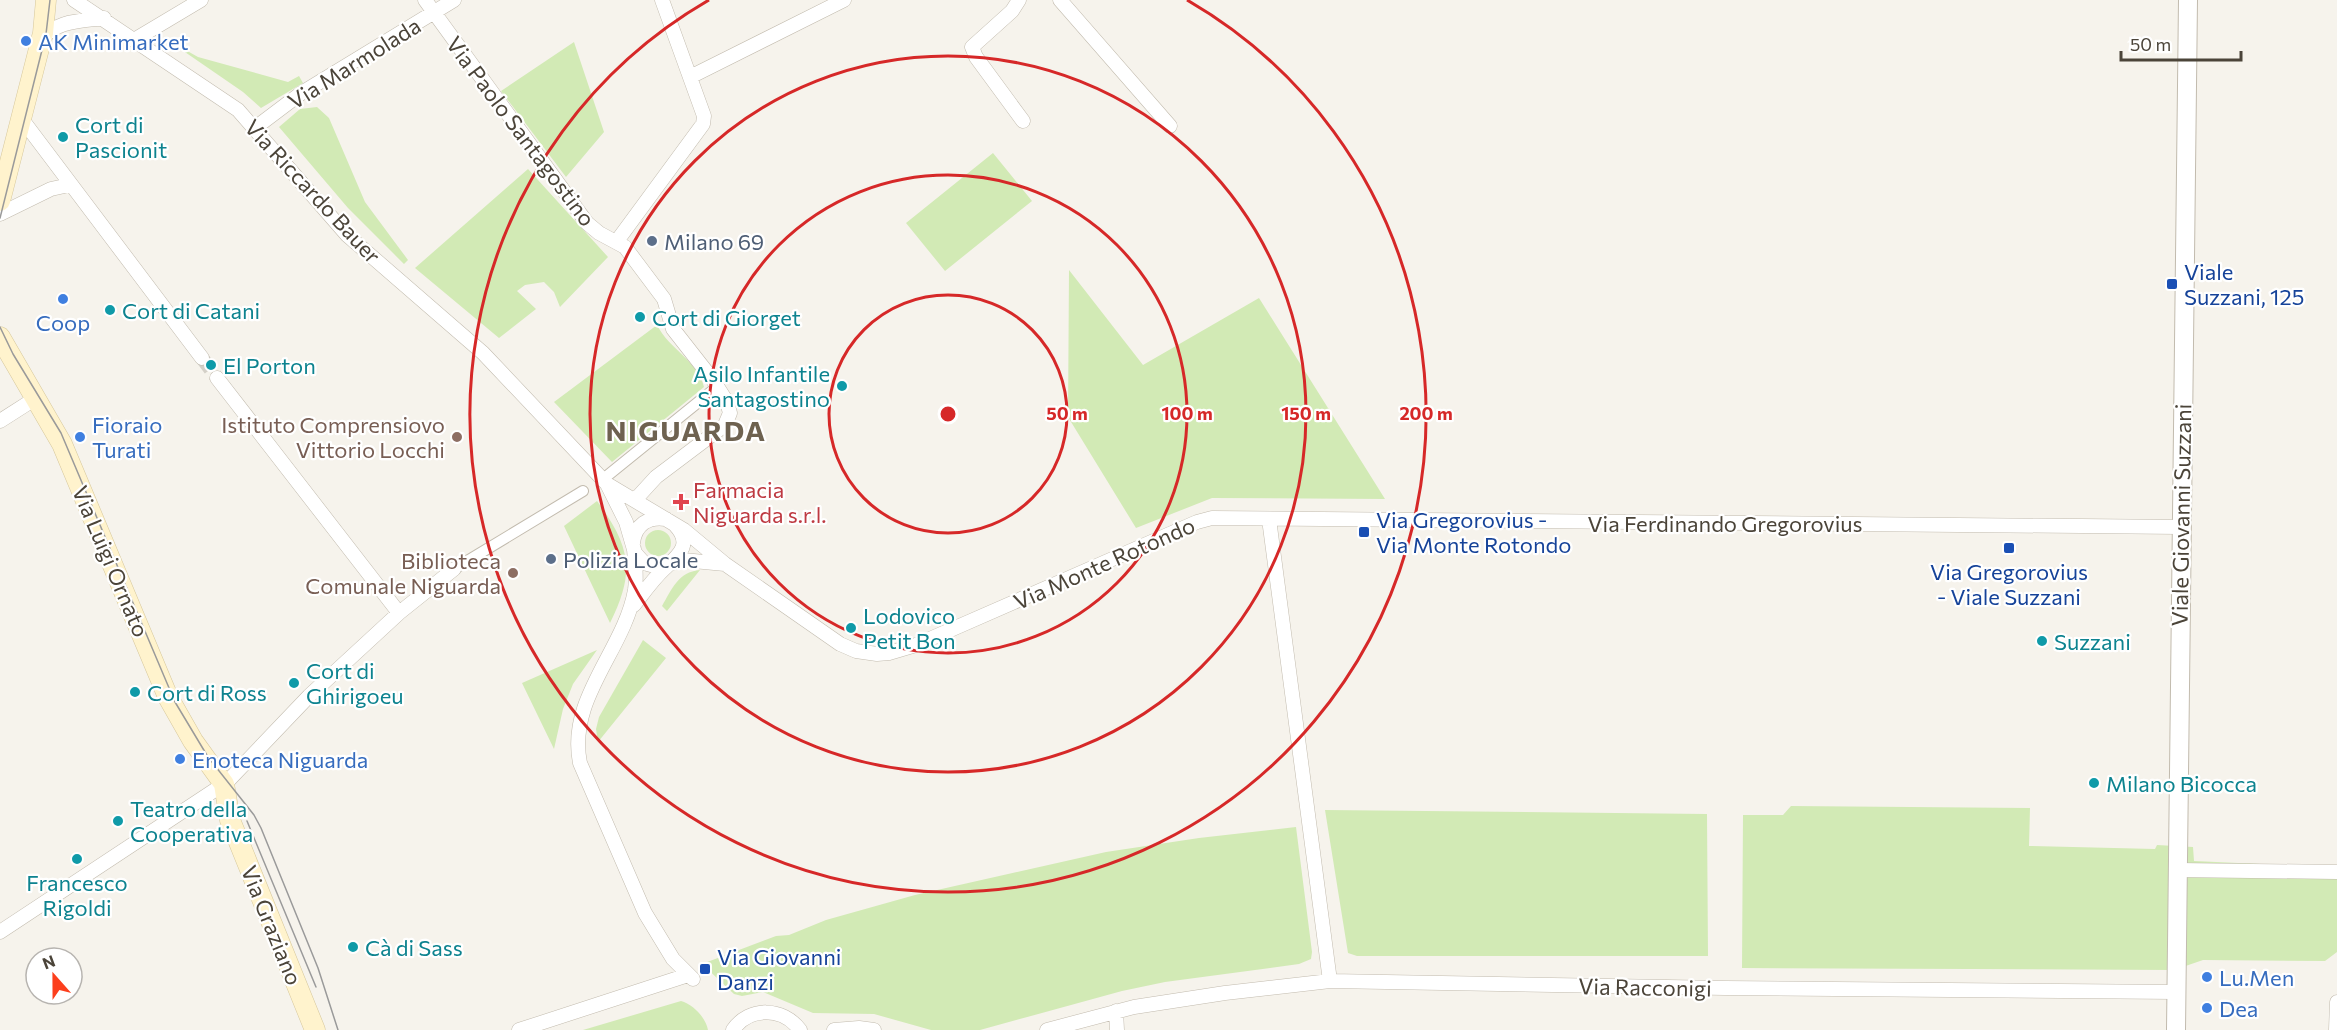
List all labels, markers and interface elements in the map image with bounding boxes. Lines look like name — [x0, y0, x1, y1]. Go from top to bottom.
street label: Via Marmolada — [283, 11, 425, 115]
scale bar — [2121, 24, 2241, 62]
place label: AK Minimarket — [38, 28, 189, 55]
street label: Via Paolo Santagostino — [441, 31, 601, 231]
text: 50 m — [2130, 33, 2171, 55]
marker: AK Minimarket — [19, 34, 33, 48]
place label: Cort di Pascionit — [75, 111, 167, 163]
street label: Via Riccardo Bauer — [239, 113, 387, 269]
marker: Cort di Pascionit — [56, 130, 70, 144]
place label: Milano 69 — [664, 228, 764, 255]
marker: Milano 69 — [645, 234, 659, 248]
place label: Viale Suzzani, 125 — [2184, 258, 2304, 310]
marker: Viale Suzzani, 125 — [2165, 277, 2179, 291]
marker: Coop — [56, 292, 70, 306]
place label: Cort di Catani — [122, 297, 260, 324]
marker: Cort di Catani — [103, 303, 117, 317]
place label: Cort di Giorget — [652, 304, 801, 331]
place label: Coop — [36, 309, 90, 336]
marker: Cort di Giorget — [633, 310, 647, 324]
place label: El Porton — [223, 352, 316, 379]
marker: El Porton — [204, 358, 218, 372]
place label: Asilo Infantile Santagostino — [693, 360, 830, 412]
marker: Asilo Infantile Santagostino — [835, 379, 849, 393]
text: 50 m — [1046, 402, 1088, 424]
text: 100 m — [1161, 402, 1213, 424]
text: 150 m — [1281, 402, 1331, 424]
text: 200 m — [1399, 402, 1453, 424]
street label: Viale Giovanni Suzzani — [2166, 403, 2196, 627]
centre of rings — [938, 404, 958, 424]
place label: Fioraio Turati — [92, 411, 162, 463]
place label: Istituto Comprensiovo Vittorio Locchi — [221, 411, 445, 463]
district label: NIGUARDA — [605, 413, 767, 447]
marker: Fioraio Turati — [73, 430, 87, 444]
marker: Istituto Comprensiovo Vittorio Locchi — [450, 430, 464, 444]
place label: Farmacia Niguarda s.r.l. — [693, 476, 827, 528]
street label: Via Luigi Ornato — [67, 481, 155, 641]
marker: Farmacia Niguarda s.r.l. — [674, 495, 688, 509]
place label: Via Gregorovius - Via Monte Rotondo — [1376, 506, 1571, 558]
street label: Via Ferdinando Gregorovius — [1587, 510, 1863, 537]
street label: Via Monte Rotondo — [1009, 511, 1199, 615]
marker: Via Gregorovius - Via Monte Rotondo — [1357, 525, 1371, 539]
marker: Via Gregorovius - Viale Suzzani — [2002, 541, 2016, 555]
place label: Polizia Locale — [563, 546, 698, 573]
place label: Biblioteca Comunale Niguarda — [305, 547, 501, 599]
marker: Polizia Locale — [544, 552, 558, 566]
place label: Via Gregorovius - Viale Suzzani — [1930, 558, 2088, 610]
marker: Biblioteca Comunale Niguarda — [506, 566, 520, 580]
place label: Lodovico Petit Bon — [863, 602, 956, 654]
marker: Lodovico Petit Bon — [844, 621, 858, 635]
place label: Suzzani — [2054, 628, 2131, 655]
marker: Suzzani — [2035, 634, 2049, 648]
place label: Cort di Ghirigoeu — [306, 657, 404, 709]
marker: Cort di Ghirigoeu — [287, 676, 301, 690]
place label: Cort di Ross — [147, 679, 267, 706]
marker: Cort di Ross — [128, 685, 142, 699]
place label: Enoteca Niguarda — [192, 746, 368, 773]
marker: Enoteca Niguarda — [173, 752, 187, 766]
place label: Milano Bicocca — [2106, 770, 2257, 797]
marker: Milano Bicocca — [2087, 776, 2101, 790]
place label: Teatro della Cooperativa — [130, 795, 253, 847]
marker: Teatro della Cooperativa — [111, 814, 125, 828]
marker: Francesco Rigoldi — [70, 852, 84, 866]
street label: Via Graziano — [236, 861, 308, 989]
place label: Francesco Rigoldi — [26, 869, 128, 921]
place label: Cà di Sass — [365, 934, 463, 961]
marker: Cà di Sass — [346, 940, 360, 954]
place label: Via Giovanni Danzi — [717, 943, 841, 995]
north arrow — [24, 946, 84, 1006]
text: N — [39, 951, 57, 973]
marker: Via Giovanni Danzi — [698, 962, 712, 976]
place label: Lu.Men — [2219, 964, 2294, 991]
marker: Lu.Men — [2200, 970, 2214, 984]
street label: Via Racconigi — [1578, 972, 1712, 1002]
place label: Dea — [2219, 995, 2258, 1022]
marker: Dea — [2200, 1001, 2214, 1015]

